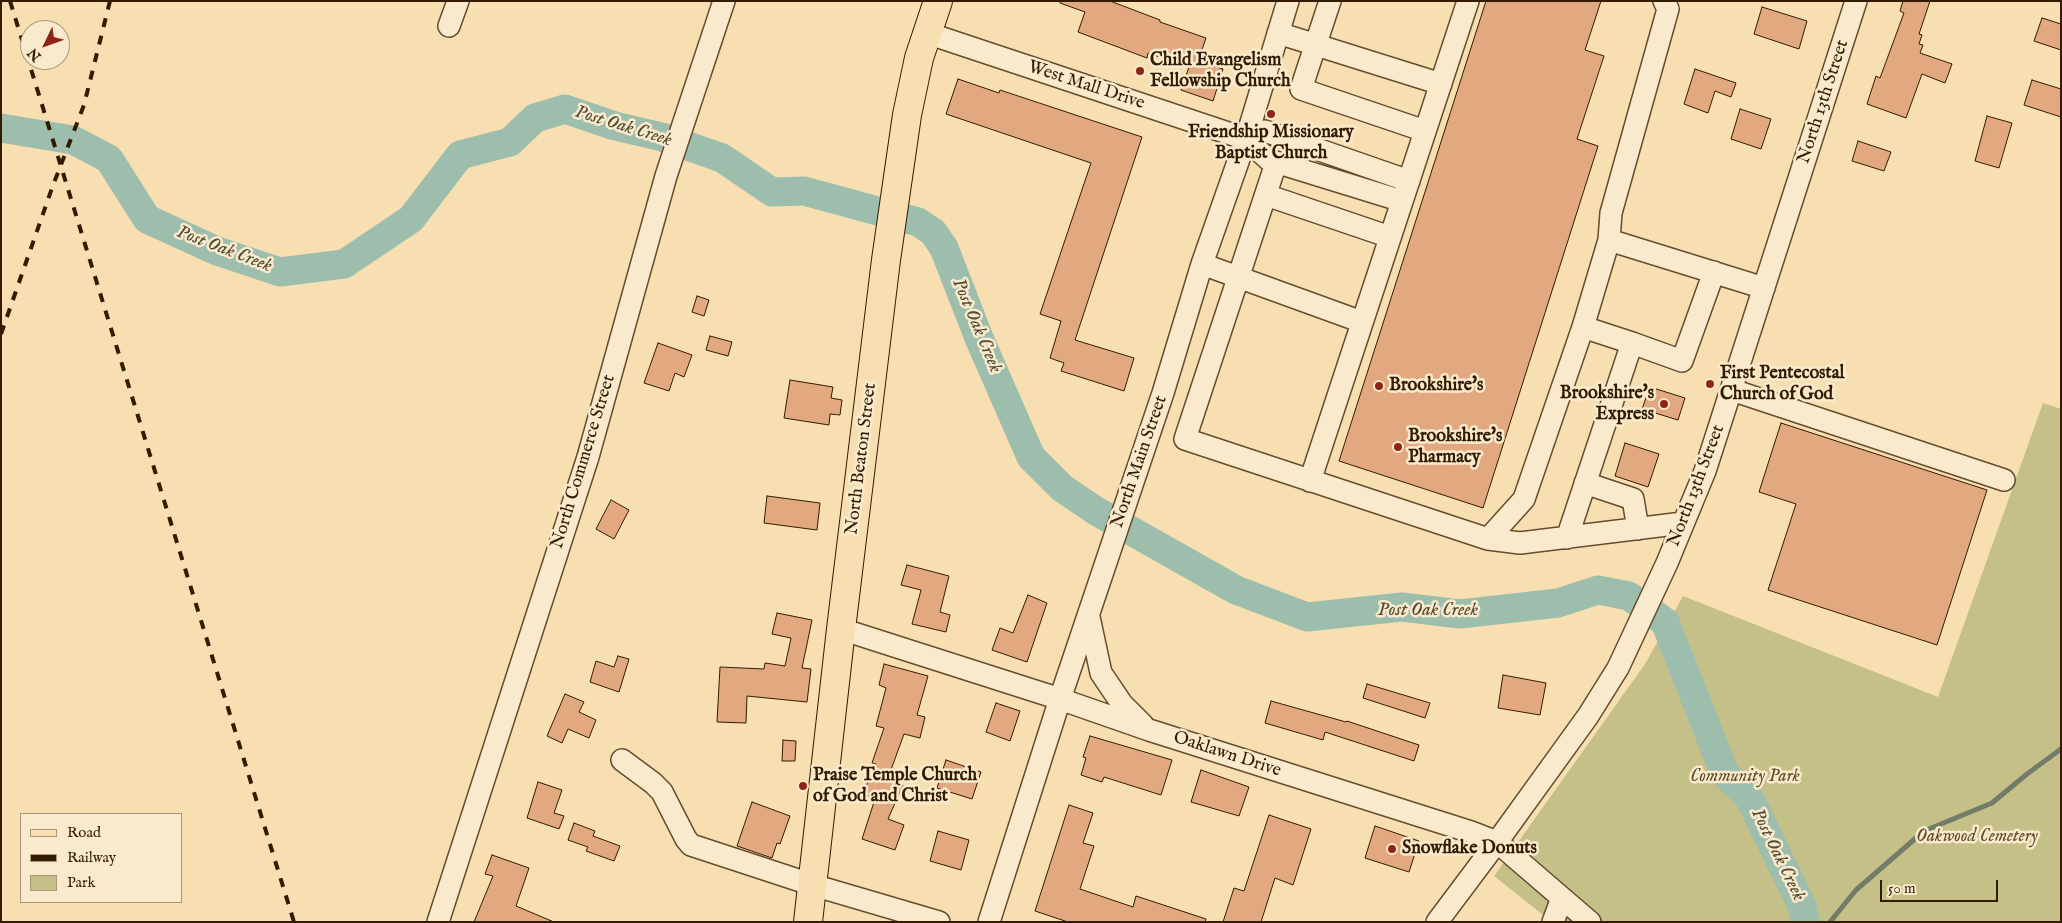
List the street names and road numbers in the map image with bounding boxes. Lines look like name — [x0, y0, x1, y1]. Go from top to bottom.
street label: North 13th Street — [1794, 37, 1854, 167]
street label: West Mall Drive — [1025, 57, 1147, 115]
street label: North Commerce Street — [547, 372, 621, 552]
street label: North Beaton Street — [842, 382, 882, 536]
street label: North Main Street — [1107, 393, 1173, 531]
street label: North 13th Street — [1664, 422, 1730, 550]
street label: Oaklawn Drive — [1170, 727, 1284, 783]

